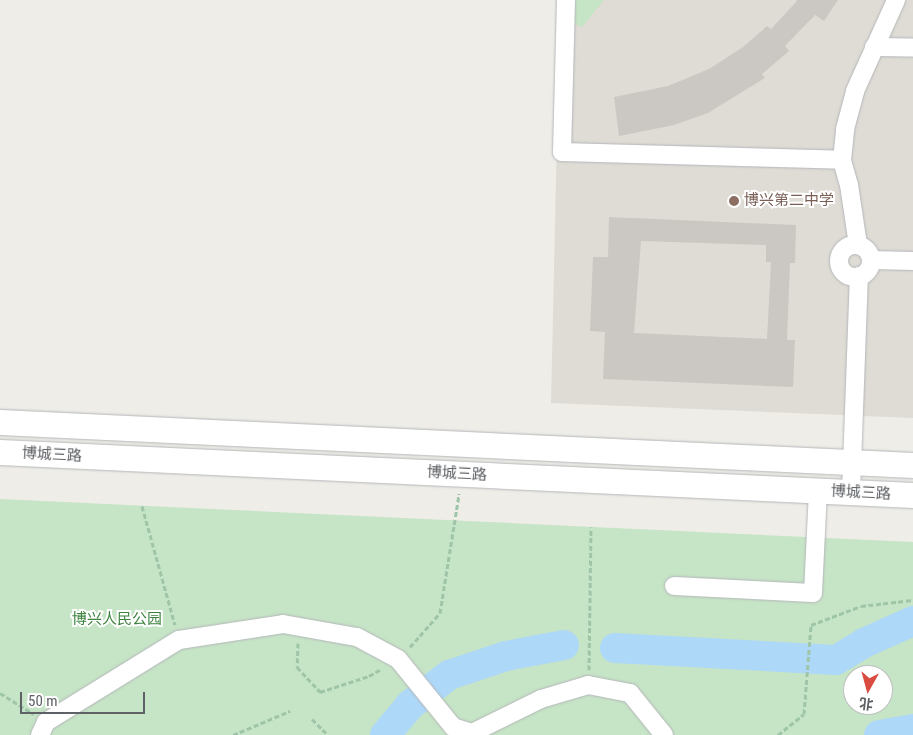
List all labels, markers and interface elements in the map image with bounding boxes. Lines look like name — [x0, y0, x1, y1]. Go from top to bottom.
place label: 博兴第二中学 — [744, 192, 834, 210]
marker: 博兴第二中学 — [728, 195, 740, 207]
street label: 博城三路 — [22, 444, 82, 466]
street label: 博城三路 — [427, 463, 487, 485]
street label: 博城三路 — [831, 482, 891, 504]
park label: 博兴人民公园 — [72, 611, 162, 629]
north arrow — [843, 665, 893, 715]
scale bar — [22, 682, 148, 714]
text: 50 m — [28, 692, 58, 710]
text: 北 — [858, 695, 874, 713]

